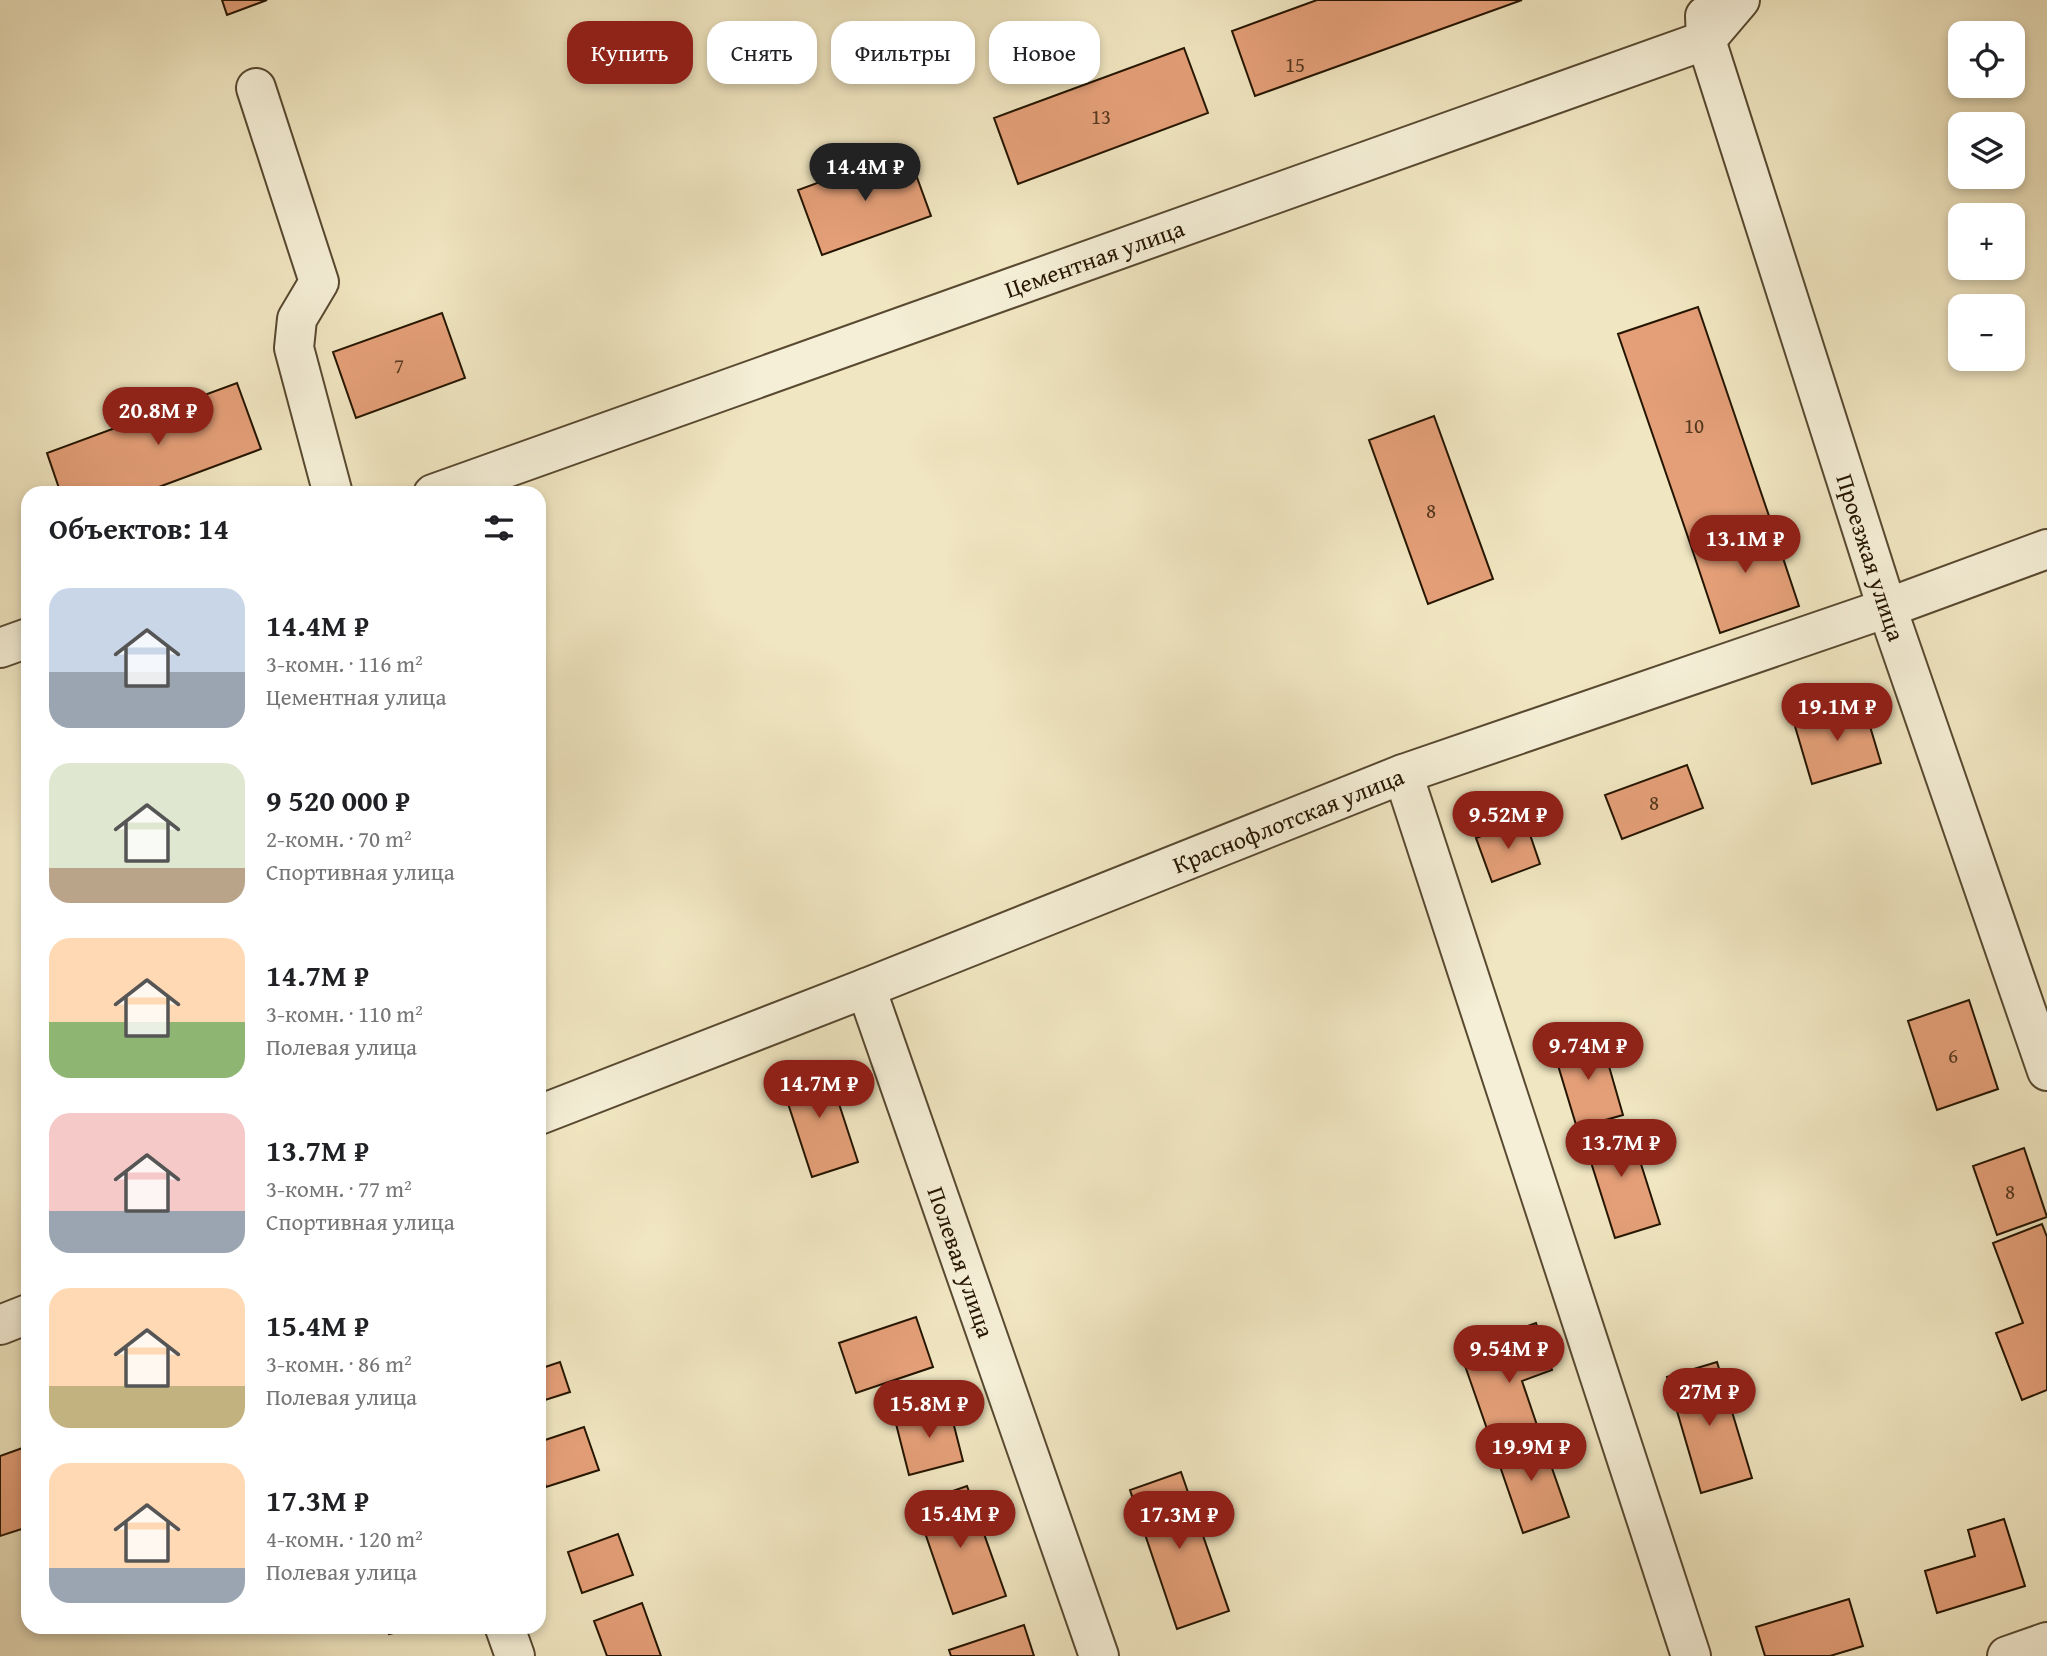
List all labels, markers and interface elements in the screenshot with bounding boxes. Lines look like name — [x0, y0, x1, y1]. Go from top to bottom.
chip: Купить — [567, 21, 693, 84]
chip: Снять — [707, 21, 817, 84]
chip: Фильтры — [831, 21, 975, 84]
chip: Новое — [989, 21, 1100, 84]
map controls — [1948, 21, 2025, 371]
button: locate — [1948, 21, 2025, 98]
house number: 15 — [1285, 49, 1305, 80]
house number: 13 — [1091, 101, 1111, 132]
button: layers — [1948, 112, 2025, 189]
pin: 14.4M ₽ — [800, 144, 930, 203]
text: 14.4M ₽ — [825, 149, 905, 182]
button: + — [1948, 203, 2025, 280]
street label: Цементная улица — [1000, 210, 1189, 306]
button: − — [1948, 294, 2025, 371]
house number: 7 — [394, 350, 404, 381]
pin: 20.8M ₽ — [93, 388, 223, 447]
text: 20.8M ₽ — [118, 393, 198, 426]
house number: 10 — [1684, 410, 1704, 441]
street label: Проезжая улица — [1828, 469, 1915, 646]
house number: 8 — [1426, 495, 1436, 526]
text: Объектов: 14 — [49, 506, 229, 550]
icon: filters — [480, 509, 518, 547]
pin: 13.1M ₽ — [1680, 516, 1810, 575]
text: 13.1M ₽ — [1705, 521, 1785, 554]
text: 14.4M ₽ — [266, 603, 369, 647]
icon: home — [105, 616, 189, 700]
text: 3-комн. · 116 m² — [266, 647, 423, 680]
text: Цементная улица — [266, 680, 446, 713]
pin: 19.1M ₽ — [1772, 684, 1902, 743]
text: 19.1M ₽ — [1797, 689, 1877, 722]
street label: Краснофлотская улица — [1167, 758, 1409, 882]
text: 9 520 000 ₽ — [266, 778, 410, 822]
house number: 8 — [1649, 787, 1659, 818]
icon: home — [105, 791, 189, 875]
pin: 9.52M ₽ — [1443, 792, 1573, 851]
text: 9.52M ₽ — [1468, 797, 1548, 830]
text: 2-комн. · 70 m² — [266, 822, 412, 855]
text: Спортивная улица — [266, 855, 455, 888]
text: 14.7M ₽ — [266, 953, 369, 997]
icon: home — [105, 966, 189, 1050]
text: 3-комн. · 110 m² — [266, 997, 423, 1030]
pin: 9.74M ₽ — [1523, 1023, 1653, 1082]
text: 9.74M ₽ — [1548, 1028, 1628, 1061]
text: Полевая улица — [266, 1030, 417, 1063]
house number: 6 — [1948, 1040, 1958, 1071]
pin: 14.7M ₽ — [754, 1060, 884, 1120]
text: 14.7M ₽ — [779, 1066, 859, 1099]
pin: 13.7M ₽ — [1556, 1120, 1686, 1179]
text: 13.7M ₽ — [1581, 1125, 1661, 1158]
text: 13.7M ₽ — [266, 1128, 369, 1172]
icon: home — [105, 1141, 189, 1225]
text: 3-комн. · 77 m² — [266, 1172, 412, 1205]
house number: 8 — [2005, 1176, 2015, 1207]
street label: Полевая улица — [919, 1182, 1004, 1343]
text: Спортивная улица — [266, 1205, 455, 1238]
text: 15.4M ₽ — [266, 1303, 369, 1347]
icon: home — [105, 1316, 189, 1400]
pin: 9.54M ₽ — [1444, 1326, 1574, 1385]
text: 9.54M ₽ — [1469, 1331, 1549, 1364]
text: 3-комн. · 86 m² — [266, 1347, 412, 1380]
pin: 27M ₽ — [1660, 1368, 1758, 1428]
text: 27M ₽ — [1679, 1374, 1739, 1407]
text: Полевая улица — [266, 1380, 417, 1413]
pin: 15.8M ₽ — [864, 1380, 994, 1440]
text: 15.8M ₽ — [889, 1386, 969, 1419]
pin: 19.9M ₽ — [1466, 1424, 1596, 1483]
text: 19.9M ₽ — [1491, 1429, 1571, 1462]
text: 17.3M ₽ — [266, 1478, 369, 1522]
pin: 15.4M ₽ — [895, 1490, 1025, 1550]
icon: home — [105, 1491, 189, 1575]
pin: 17.3M ₽ — [1114, 1492, 1244, 1551]
text: 15.4M ₽ — [920, 1496, 1000, 1529]
text: 17.3M ₽ — [1139, 1497, 1219, 1530]
text: 4-комн. · 120 m² — [266, 1522, 423, 1555]
text: Полевая улица — [266, 1555, 417, 1588]

